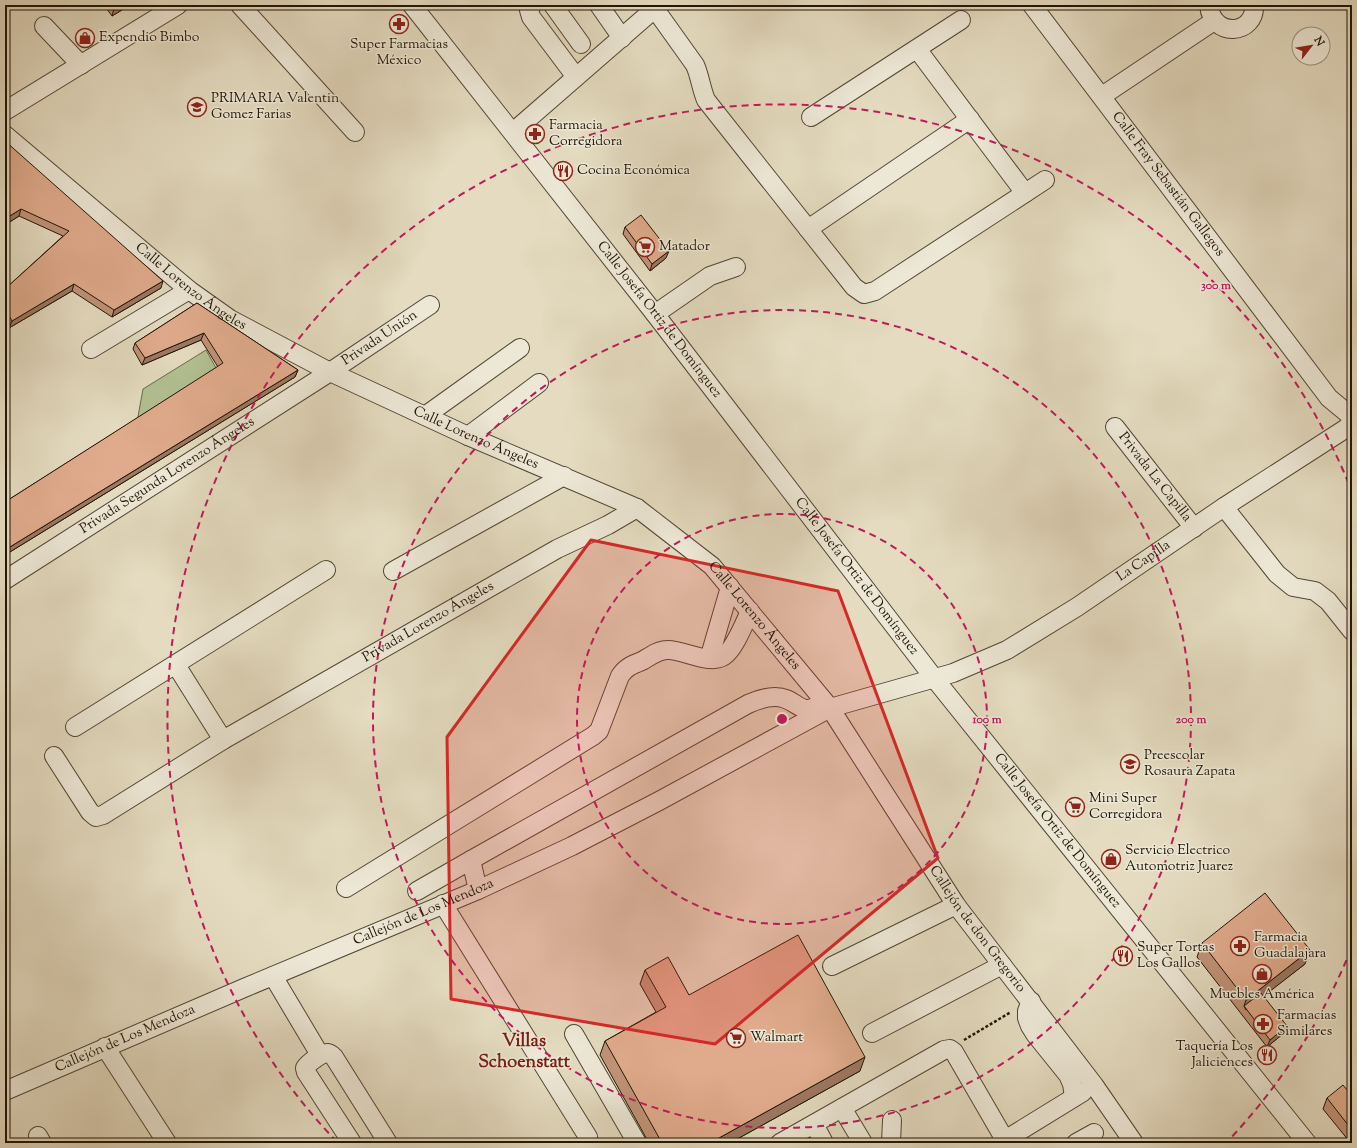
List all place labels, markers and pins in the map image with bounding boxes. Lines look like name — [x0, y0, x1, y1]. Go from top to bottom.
pharmacy icon: Super Farmacias México — [388, 13, 410, 35]
shop icon: Expendio Bimbo — [74, 27, 96, 49]
place label: Expendio Bimbo — [99, 28, 200, 48]
place label: Super Farmacias México — [350, 35, 448, 71]
place label: PRIMARIA Valentin Gomez Farias — [211, 89, 339, 125]
school or university icon: PRIMARIA Valentin Gomez Farias — [186, 96, 208, 118]
place label: Farmacia Corregidora — [549, 116, 623, 152]
pharmacy icon: Farmacia Corregidora — [524, 123, 546, 145]
restaurant icon: Cocina Económica — [552, 160, 574, 182]
place label: Cocina Económica — [577, 161, 691, 181]
supermarket icon: Matador — [634, 236, 656, 258]
place label: Matador — [659, 237, 711, 257]
centre of rings — [775, 712, 789, 726]
place label: Preescolar Rosaura Zapata — [1144, 746, 1236, 782]
school or university icon: Preescolar Rosaura Zapata — [1119, 753, 1141, 775]
place label: Mini Super Corregidora — [1089, 789, 1163, 825]
supermarket icon: Mini Super Corregidora — [1064, 796, 1086, 818]
place label: Servicio Electrico Automotriz Juarez — [1125, 841, 1233, 877]
shop icon: Servicio Electrico Automotriz Juarez — [1100, 848, 1122, 870]
place label: Farmacia Guadalajara — [1254, 928, 1327, 964]
pharmacy icon: Farmacia Guadalajara — [1229, 935, 1251, 957]
place label: Super Tortas Los Gallos — [1137, 938, 1214, 974]
restaurant icon: Super Tortas Los Gallos — [1112, 945, 1134, 967]
shop icon: Muebles América — [1251, 963, 1273, 985]
place label: Muebles América — [1210, 985, 1315, 1005]
place label: Farmacias Similares — [1277, 1006, 1336, 1042]
pharmacy icon: Farmacias Similares — [1252, 1013, 1274, 1035]
supermarket icon: Walmart — [725, 1027, 747, 1049]
place label: Walmart — [750, 1028, 803, 1048]
place label: Taquería Los Jaliciences — [1176, 1037, 1253, 1073]
restaurant icon: Taquería Los Jaliciences — [1256, 1044, 1278, 1066]

